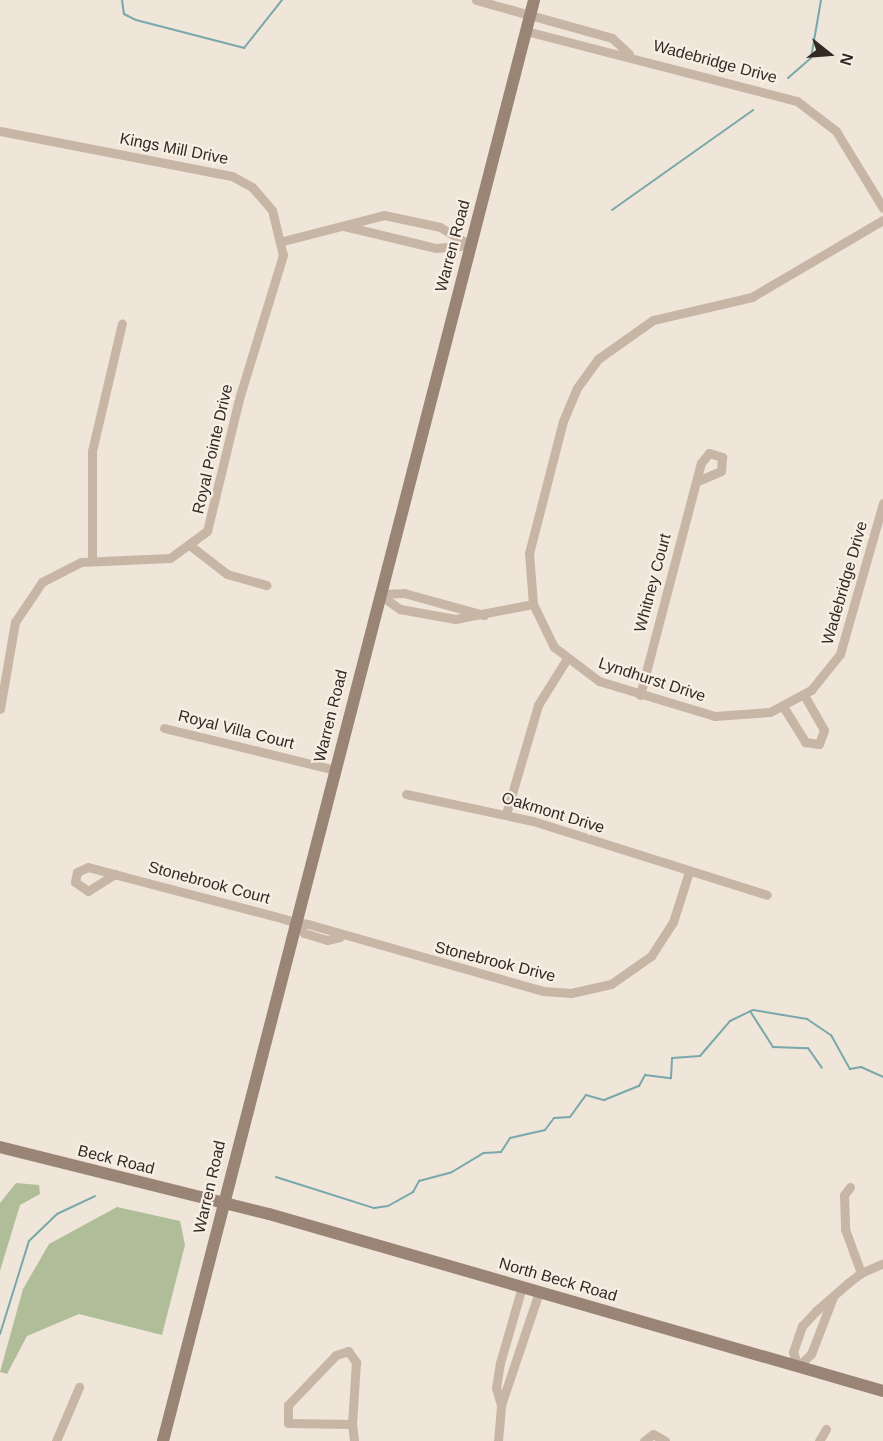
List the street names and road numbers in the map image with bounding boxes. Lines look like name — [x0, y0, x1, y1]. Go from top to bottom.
street label: Wadebridge Drive — [651, 36, 779, 88]
street label: Kings Mill Drive — [118, 129, 230, 169]
street label: Warren Road — [431, 198, 475, 294]
street label: Royal Pointe Drive — [189, 382, 237, 516]
street label: Wadebridge Drive — [818, 519, 872, 647]
street label: Whitney Court — [631, 532, 675, 634]
street label: Lyndhurst Drive — [596, 654, 708, 706]
street label: Warren Road — [310, 668, 352, 764]
street label: Royal Villa Court — [176, 706, 296, 754]
street label: Oakmont Drive — [499, 788, 607, 838]
street label: Stonebrook Court — [146, 857, 272, 909]
street label: Stonebrook Drive — [433, 938, 557, 986]
street label: Warren Road — [190, 1139, 230, 1235]
street label: Beck Road — [76, 1141, 156, 1179]
street label: North Beck Road — [497, 1254, 619, 1306]

